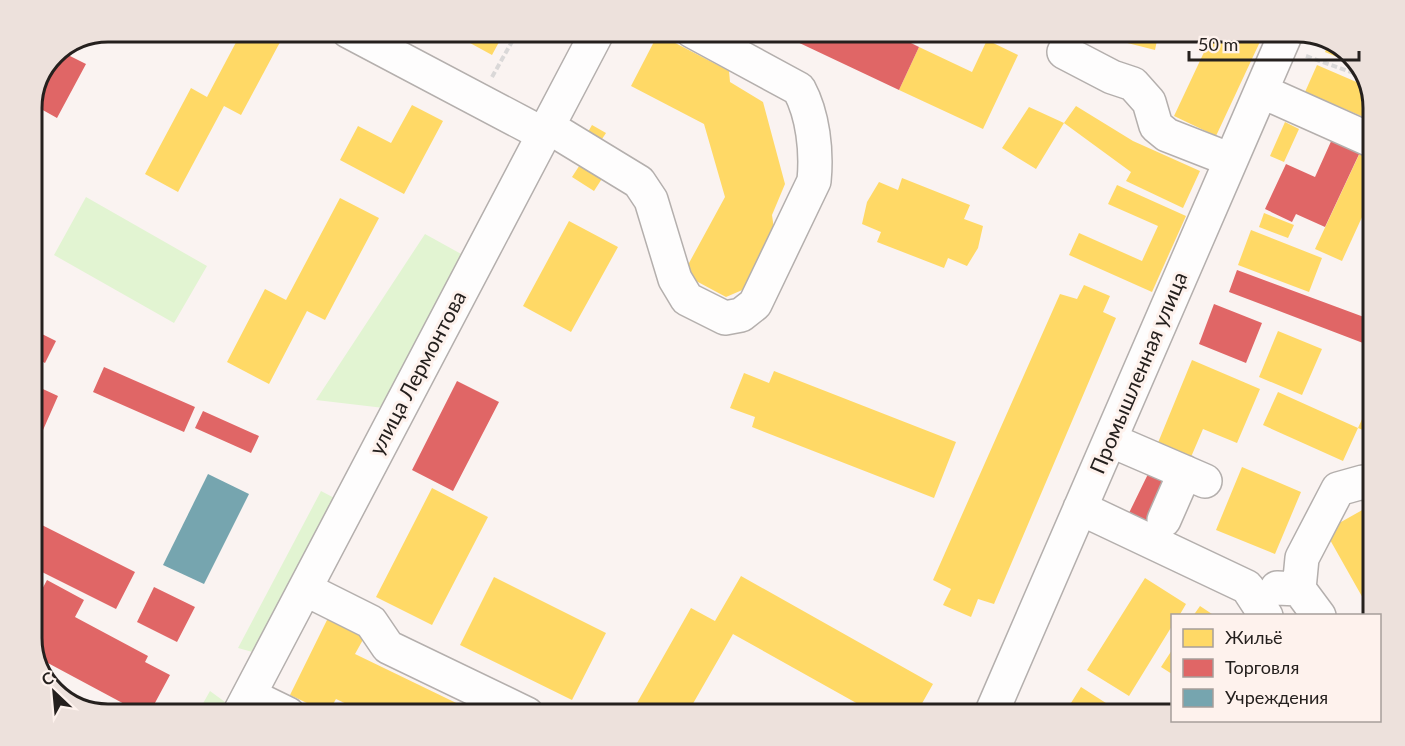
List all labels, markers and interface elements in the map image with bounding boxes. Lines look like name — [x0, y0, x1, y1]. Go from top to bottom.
scale bar — [1189, 24, 1358, 62]
text: 50 m — [1198, 33, 1238, 55]
street label: Промышленная улица — [1084, 268, 1191, 477]
street label: улица Лермонтова — [363, 286, 470, 459]
legend — [1171, 614, 1381, 722]
text: Жильё — [1225, 626, 1283, 648]
text: Торговля — [1225, 656, 1299, 678]
north arrow — [24, 662, 84, 722]
text: С — [38, 667, 56, 689]
text: Учреждения — [1225, 686, 1328, 708]

